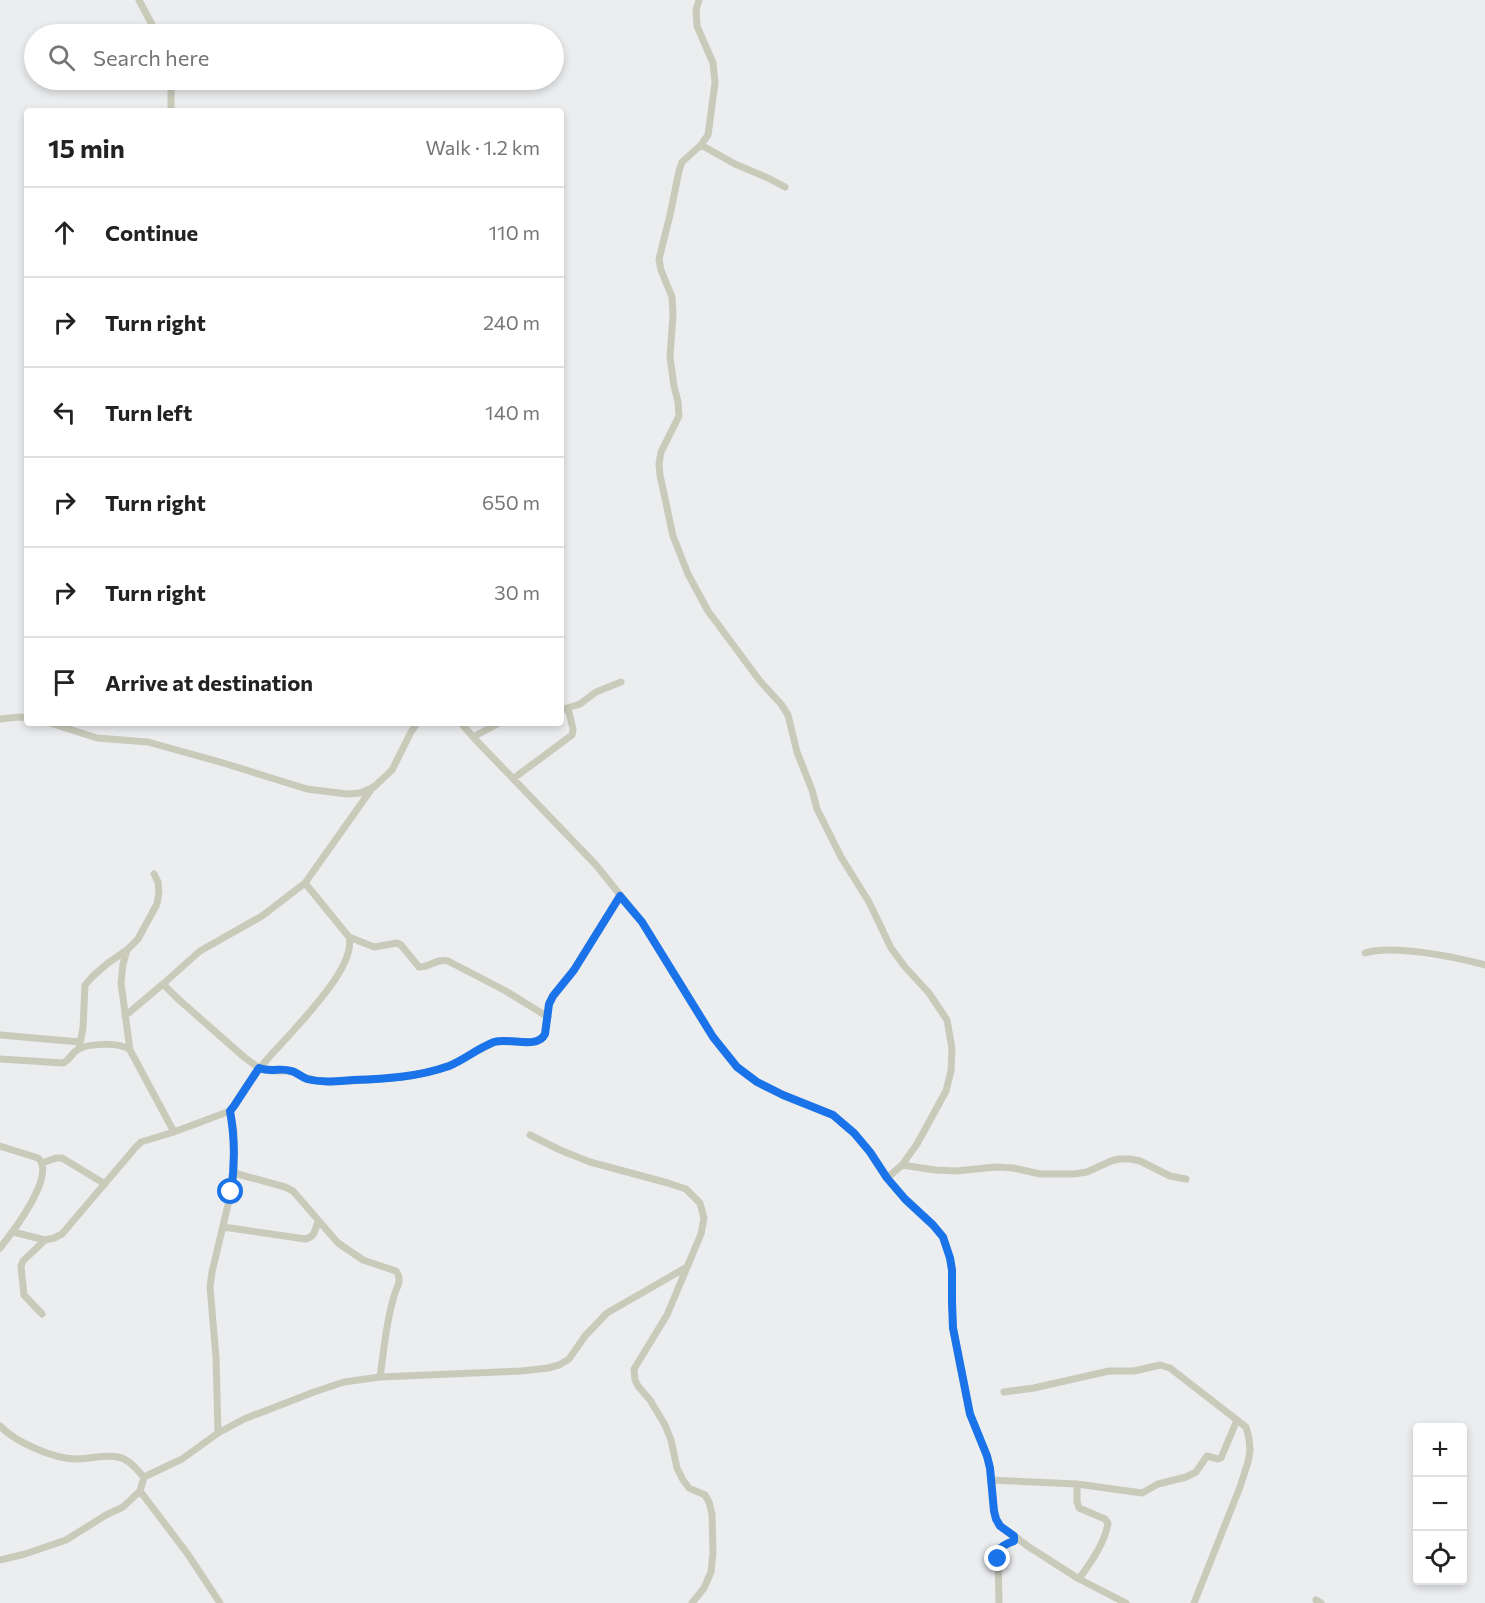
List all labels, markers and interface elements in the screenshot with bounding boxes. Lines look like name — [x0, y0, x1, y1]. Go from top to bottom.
search box — [24, 24, 564, 90]
icon: search — [45, 41, 78, 74]
text: Search here — [93, 44, 209, 71]
text: 15 min — [48, 132, 125, 163]
text: Walk · 1.2 km — [425, 135, 540, 159]
icon: ahead — [48, 216, 81, 249]
text: Continue — [105, 219, 198, 246]
text: 110 m — [489, 220, 540, 244]
icon: right — [48, 306, 81, 339]
text: Turn right — [105, 309, 206, 336]
text: 240 m — [483, 310, 540, 334]
icon: left — [48, 396, 81, 429]
text: Turn left — [105, 399, 192, 426]
text: 140 m — [485, 400, 540, 424]
icon: right — [48, 486, 81, 519]
text: Turn right — [105, 489, 206, 516]
text: 650 m — [482, 490, 540, 514]
icon: right — [48, 576, 81, 609]
text: Turn right — [105, 579, 206, 606]
text: 30 m — [494, 580, 540, 604]
icon: arrive — [48, 666, 81, 699]
text: Arrive at destination — [105, 669, 313, 696]
route start — [217, 1178, 243, 1204]
map controls — [1413, 1423, 1467, 1585]
button: + — [1413, 1423, 1467, 1477]
button: − — [1413, 1477, 1467, 1531]
button: locate — [1413, 1531, 1467, 1585]
route end — [984, 1545, 1010, 1571]

